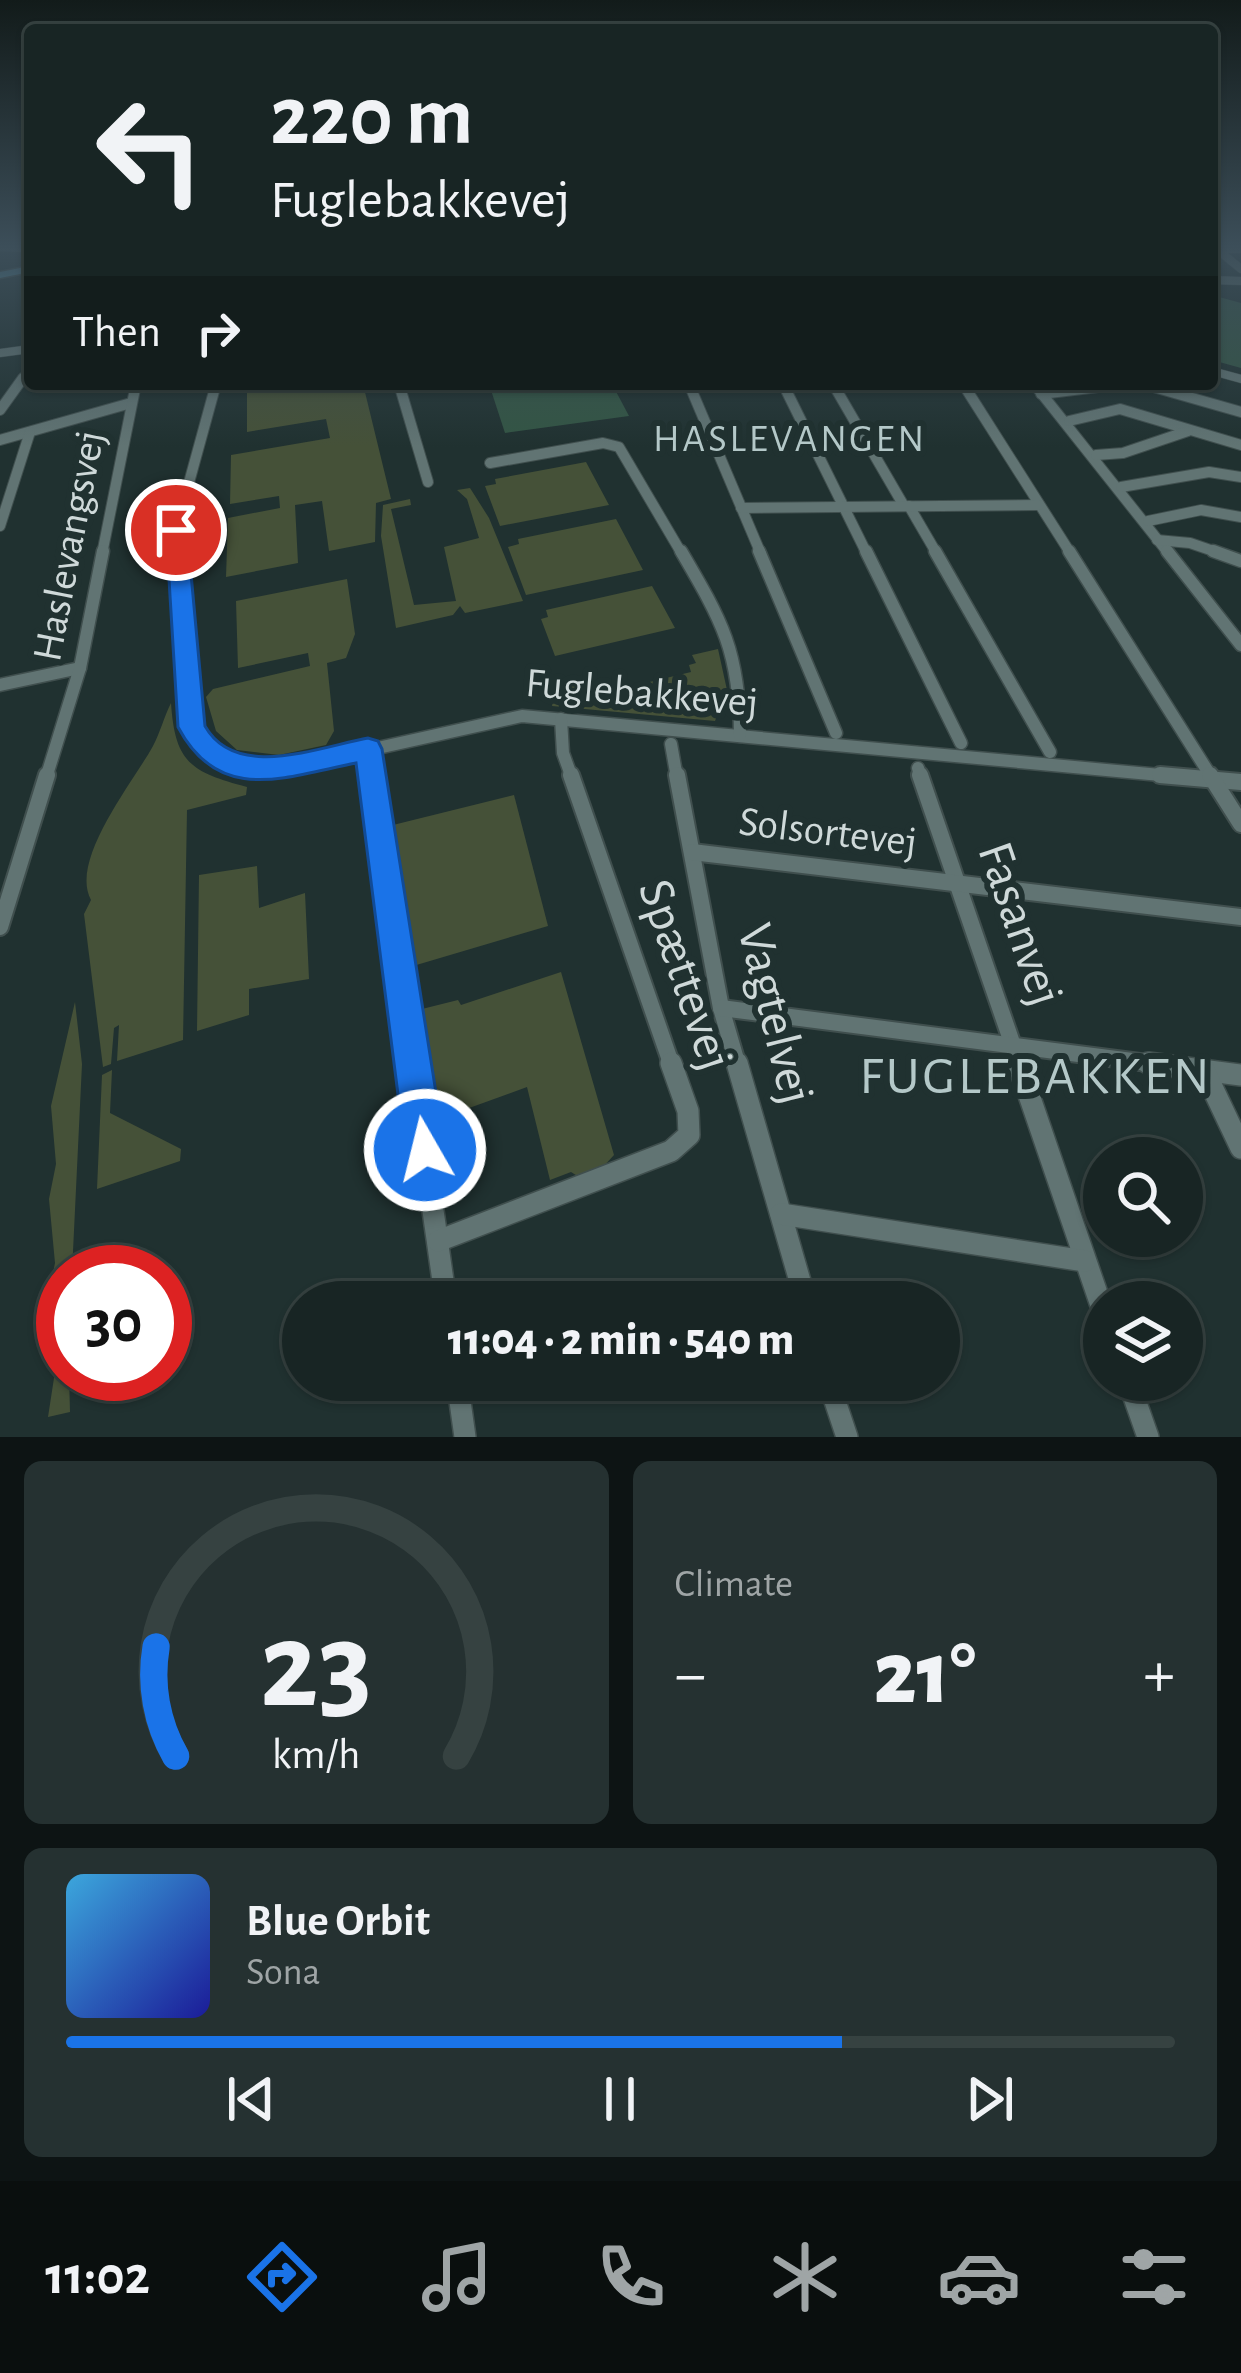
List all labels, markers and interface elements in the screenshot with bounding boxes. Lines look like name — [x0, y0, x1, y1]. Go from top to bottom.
icon: left — [72, 72, 228, 228]
text: 220 m — [270, 76, 473, 160]
text: Fuglebakkevej — [270, 174, 570, 228]
icon: right — [185, 300, 251, 366]
text: Then — [72, 310, 161, 355]
district label: HASLEVANGEN — [653, 420, 927, 459]
street label: Haslevangsvej — [26, 427, 112, 665]
pin — [125, 479, 227, 581]
icon: arrive — [143, 497, 209, 563]
street label: Fuglebakkevej — [524, 662, 760, 724]
street label: Solsortevej — [737, 800, 919, 864]
street label: Fasanvej — [968, 836, 1072, 1012]
street label: Spættevej — [629, 873, 741, 1077]
street label: Vagtelvej — [728, 919, 822, 1109]
district label: FUGLEBAKKEN — [859, 1050, 1213, 1104]
position arrow — [362, 1087, 488, 1213]
map controls — [1083, 1137, 1203, 1401]
button: search — [1083, 1137, 1203, 1257]
speed limit sign: 30 — [36, 1245, 192, 1401]
button: layers — [1083, 1281, 1203, 1401]
text: 11:04 · 2 min · 540 m — [448, 1318, 794, 1363]
text: Climate — [675, 1565, 793, 1604]
text: 23 — [260, 1605, 373, 1730]
text: 21° — [873, 1630, 976, 1720]
text: − — [675, 1642, 706, 1708]
text: + — [1143, 1642, 1175, 1708]
text: km/h — [272, 1733, 360, 1776]
text: Blue Orbit — [246, 1899, 430, 1944]
text: Sona — [246, 1953, 321, 1992]
icon: previous — [218, 2066, 284, 2132]
icon: pause — [587, 2066, 653, 2132]
icon: next — [957, 2066, 1023, 2132]
icon: directions — [240, 2235, 324, 2319]
icon: music — [415, 2235, 499, 2319]
icon: phone — [589, 2235, 673, 2319]
icon: climate — [763, 2235, 847, 2319]
icon: car — [937, 2235, 1021, 2319]
icon: filters — [1112, 2235, 1196, 2319]
text: 11:02 — [45, 2250, 150, 2304]

